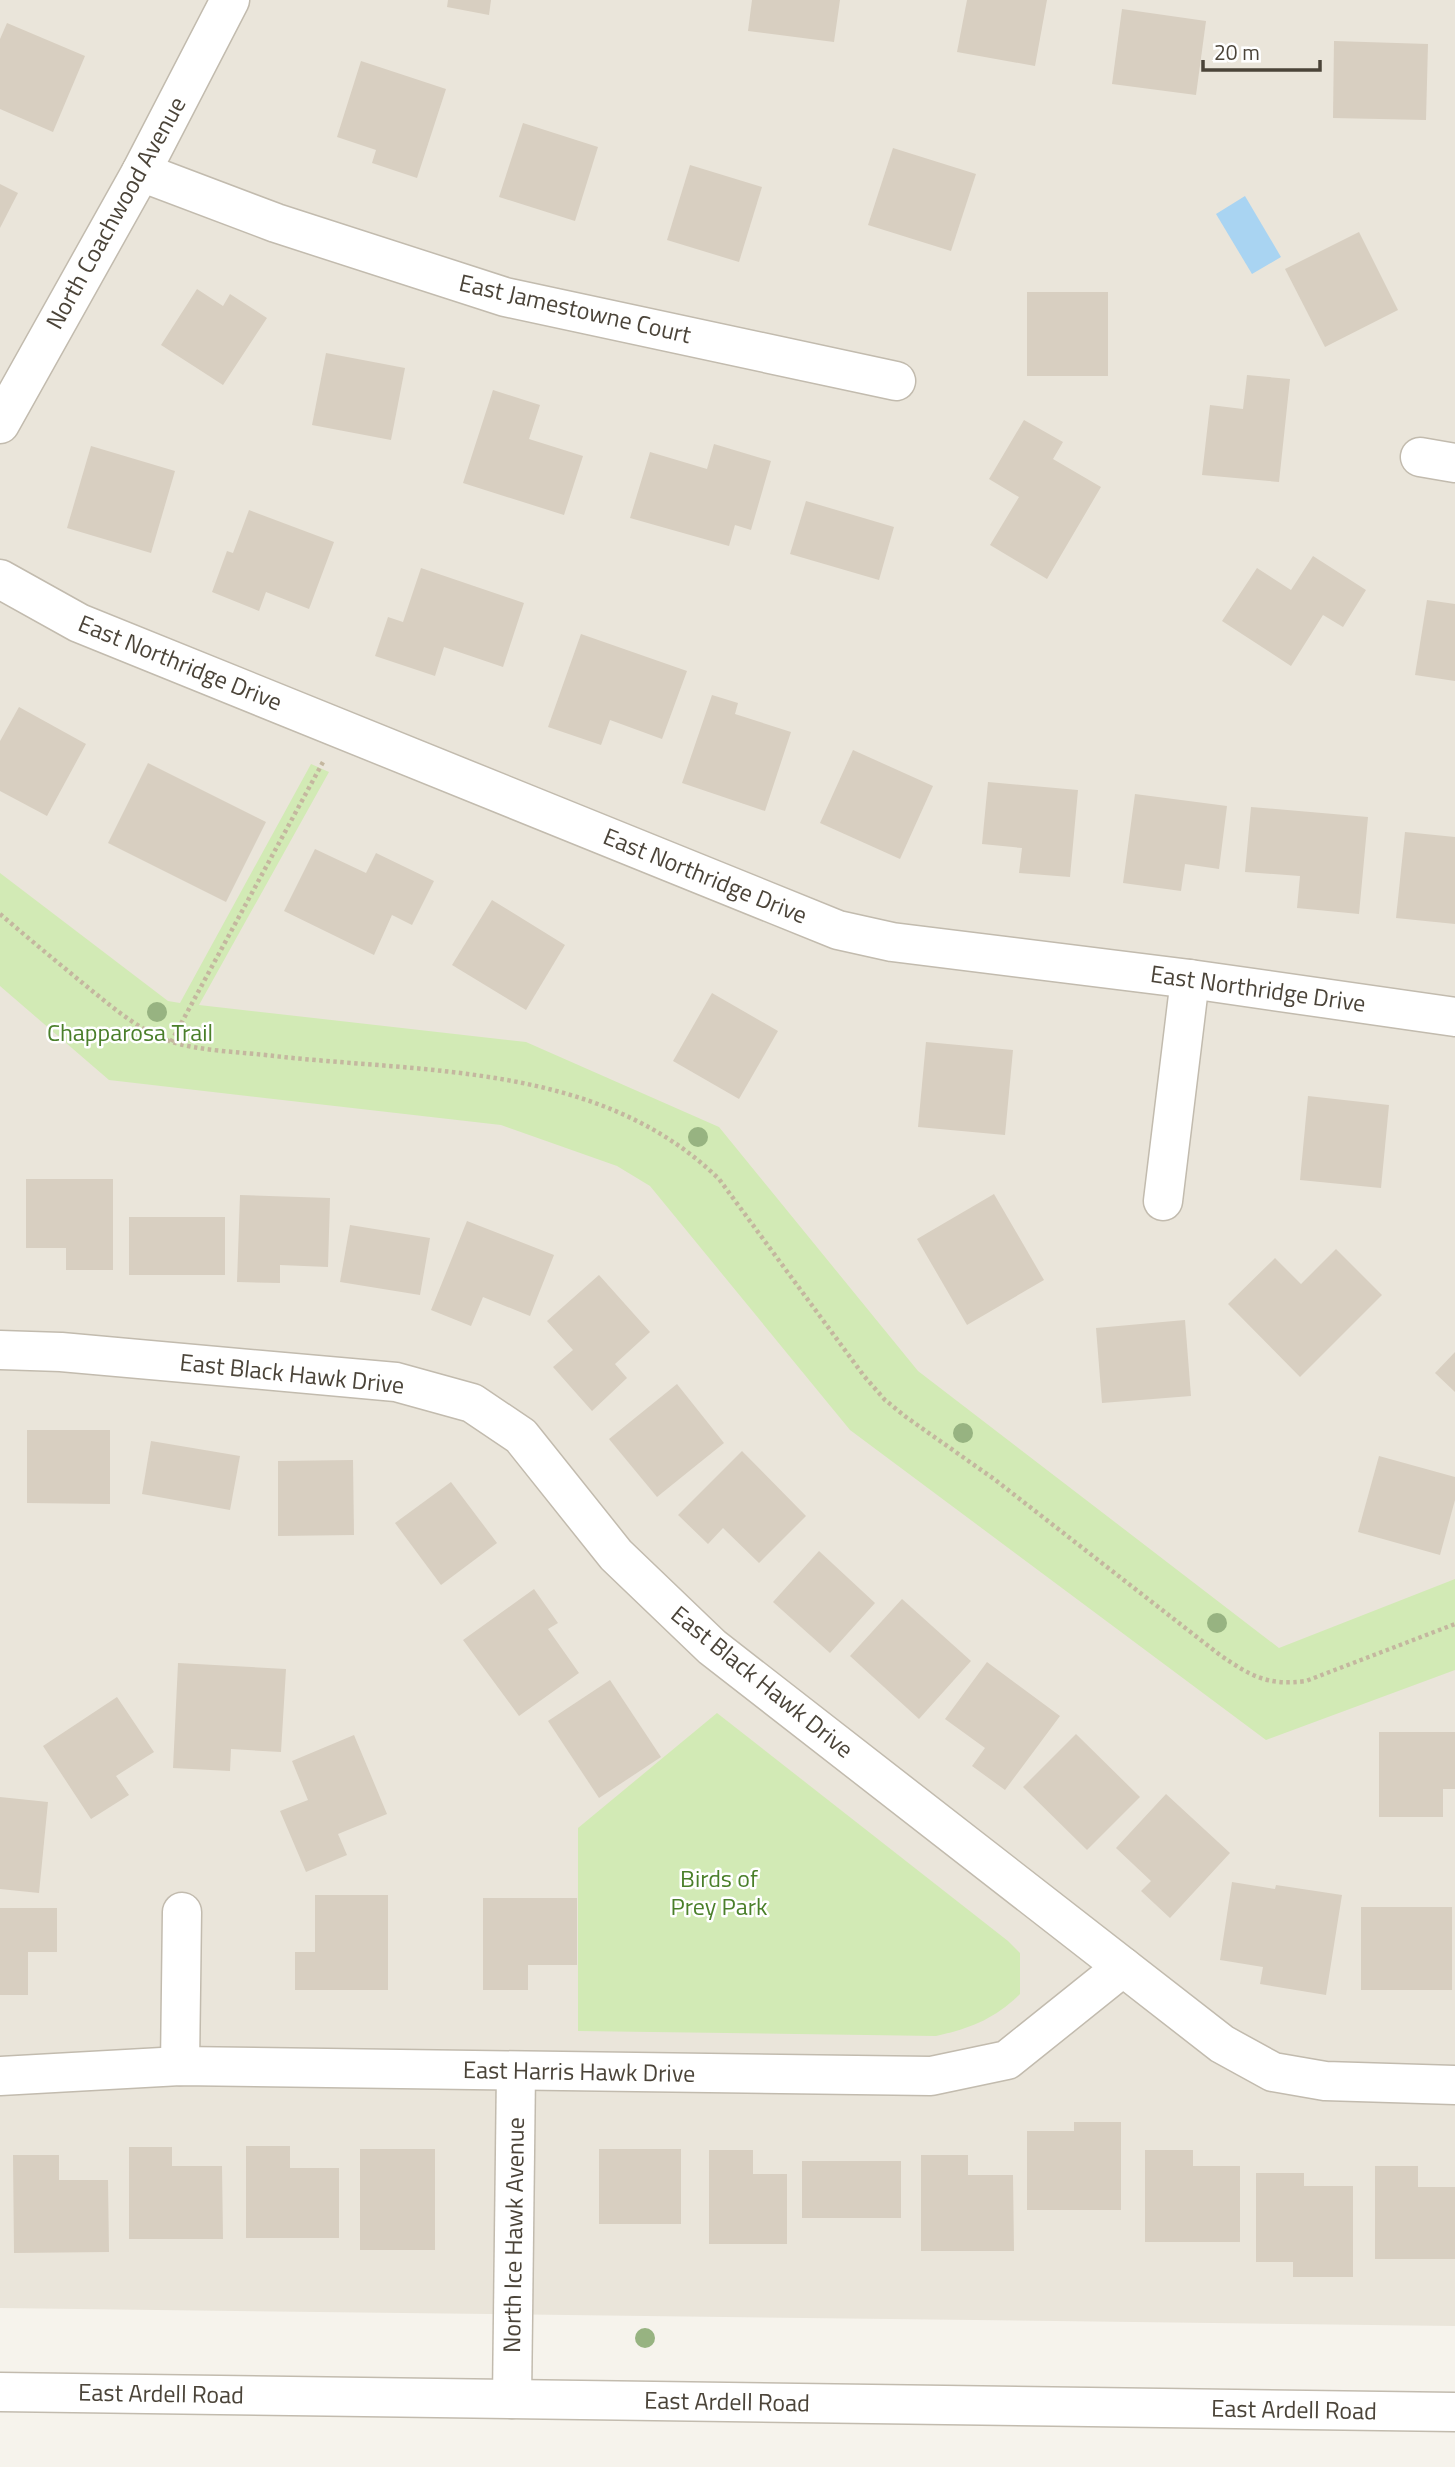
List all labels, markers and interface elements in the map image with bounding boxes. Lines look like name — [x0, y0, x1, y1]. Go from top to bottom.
scale bar — [1203, 28, 1320, 72]
text: 20 m — [1214, 36, 1260, 68]
street label: North Coachwood Avenue — [36, 90, 194, 335]
street label: East Jamestowne Court — [456, 264, 695, 352]
street label: East Northridge Drive — [73, 605, 288, 719]
street label: East Northridge Drive — [598, 818, 813, 932]
street label: East Northridge Drive — [1148, 955, 1368, 1021]
park label: Chapparosa Trail — [47, 1014, 213, 1050]
street label: East Black Hawk Drive — [178, 1343, 406, 1403]
street label: East Black Hawk Drive — [664, 1596, 862, 1766]
park label: Birds of Prey Park — [670, 1860, 768, 1924]
street label: East Harris Hawk Drive — [462, 2051, 696, 2091]
street label: North Ice Hawk Avenue — [493, 2117, 533, 2353]
street label: East Ardell Road — [78, 2374, 244, 2412]
street label: East Ardell Road — [644, 2382, 810, 2420]
street label: East Ardell Road — [1211, 2390, 1377, 2428]

